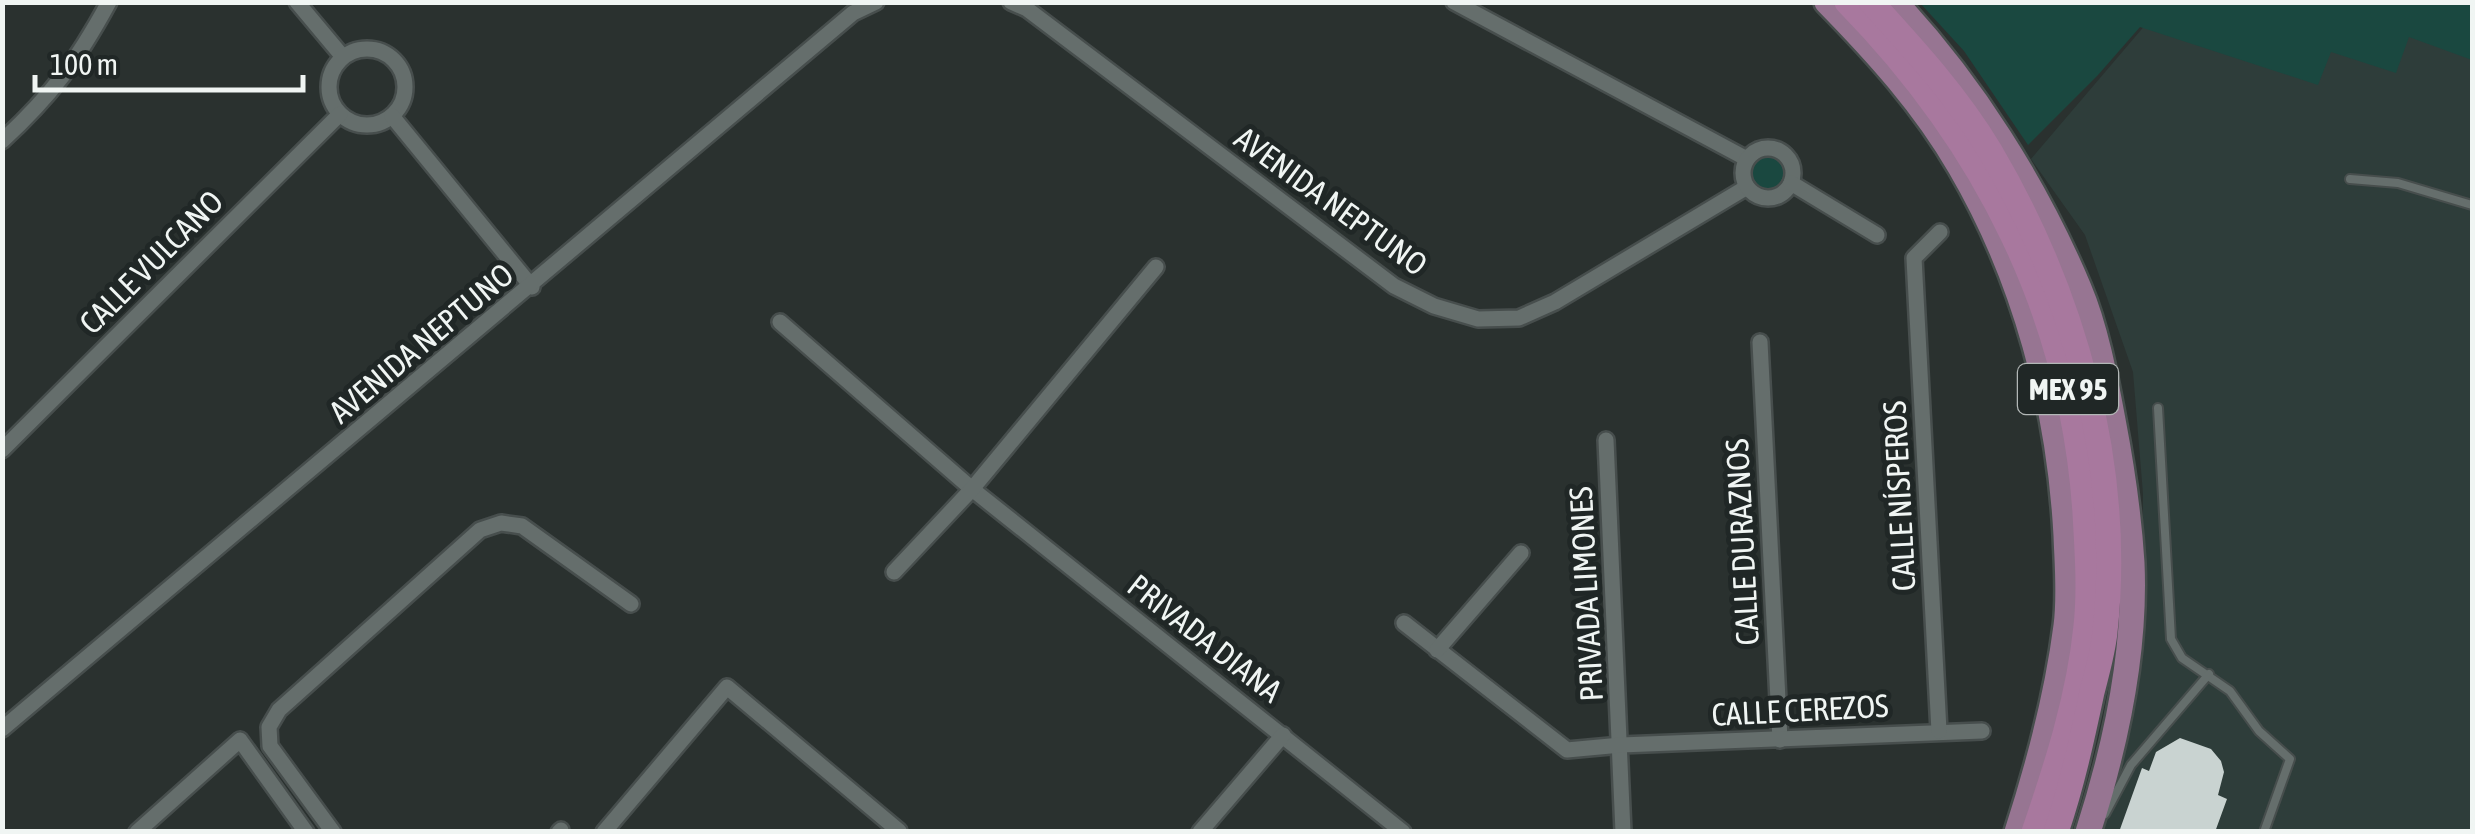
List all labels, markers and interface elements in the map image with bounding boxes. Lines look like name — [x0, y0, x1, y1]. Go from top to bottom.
scale bar — [35, 30, 302, 92]
text: 100 m — [50, 47, 118, 81]
street label: AVENIDA NEPTUNO — [1228, 119, 1434, 283]
street label: CALLE VULCANO — [72, 183, 230, 341]
street label: AVENIDA NEPTUNO — [322, 256, 520, 430]
road number: MEX 95 — [2018, 364, 2118, 414]
street label: CALLE NÍSPEROS — [1876, 400, 1922, 592]
street label: CALLE DURAZNOS — [1718, 438, 1766, 646]
street label: PRIVADA LIMONES — [1562, 486, 1610, 702]
street label: PRIVADA DIANA — [1121, 567, 1289, 710]
street label: CALLE CEREZOS — [1711, 687, 1889, 733]

